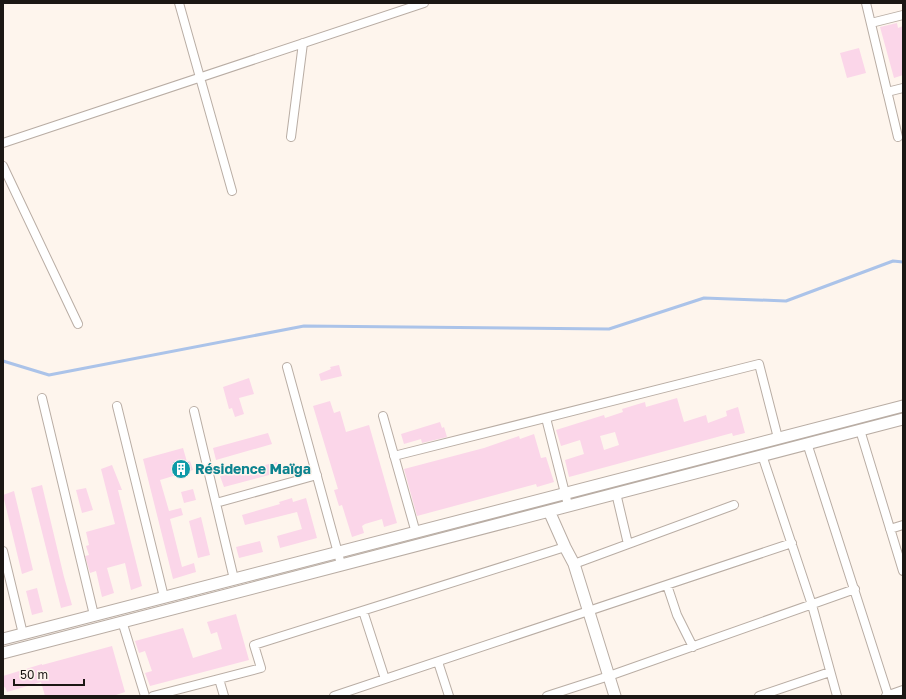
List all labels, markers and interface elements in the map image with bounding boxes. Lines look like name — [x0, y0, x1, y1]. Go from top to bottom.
building icon: Résidence Maïga — [170, 458, 192, 480]
place label: Résidence Maïga — [195, 460, 311, 477]
scale bar — [14, 661, 84, 687]
text: 50 m — [20, 667, 48, 682]

